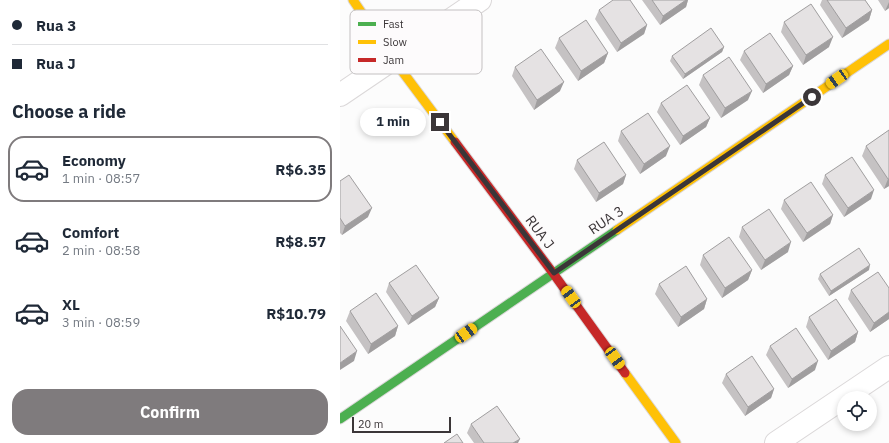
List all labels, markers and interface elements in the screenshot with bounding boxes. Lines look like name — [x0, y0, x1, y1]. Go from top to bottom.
legend — [350, 10, 482, 74]
text: Rua 3 — [36, 16, 76, 35]
text: Fast — [383, 17, 404, 31]
text: Slow — [383, 35, 407, 49]
text: Jam — [383, 53, 404, 67]
text: Rua J — [36, 54, 76, 73]
car — [824, 67, 850, 91]
route start — [803, 88, 821, 106]
text: Choose a ride — [12, 100, 126, 123]
callout: 1 min — [360, 108, 426, 136]
text: 1 min — [376, 113, 410, 130]
route end — [431, 113, 449, 131]
icon: car — [14, 151, 50, 187]
text: Economy — [62, 151, 126, 170]
text: R$6.35 — [275, 160, 326, 179]
text: 1 min · 08:57 — [62, 170, 140, 187]
street label: RUA 3 — [585, 202, 627, 238]
street label: RUA J — [522, 212, 558, 252]
icon: car — [14, 223, 50, 259]
text: Comfort — [62, 223, 119, 242]
text: R$8.57 — [275, 232, 326, 251]
text: 2 min · 08:58 — [62, 242, 140, 259]
car — [559, 284, 583, 310]
icon: car — [14, 295, 50, 331]
text: XL — [62, 295, 80, 314]
text: R$10.79 — [266, 304, 326, 323]
text: 3 min · 08:59 — [62, 314, 140, 331]
car — [453, 321, 479, 345]
car — [603, 345, 627, 371]
button: Confirm — [12, 389, 328, 435]
map controls — [837, 391, 877, 431]
button: locate — [837, 391, 877, 431]
scale bar — [352, 415, 451, 434]
text: 20 m — [358, 417, 383, 431]

